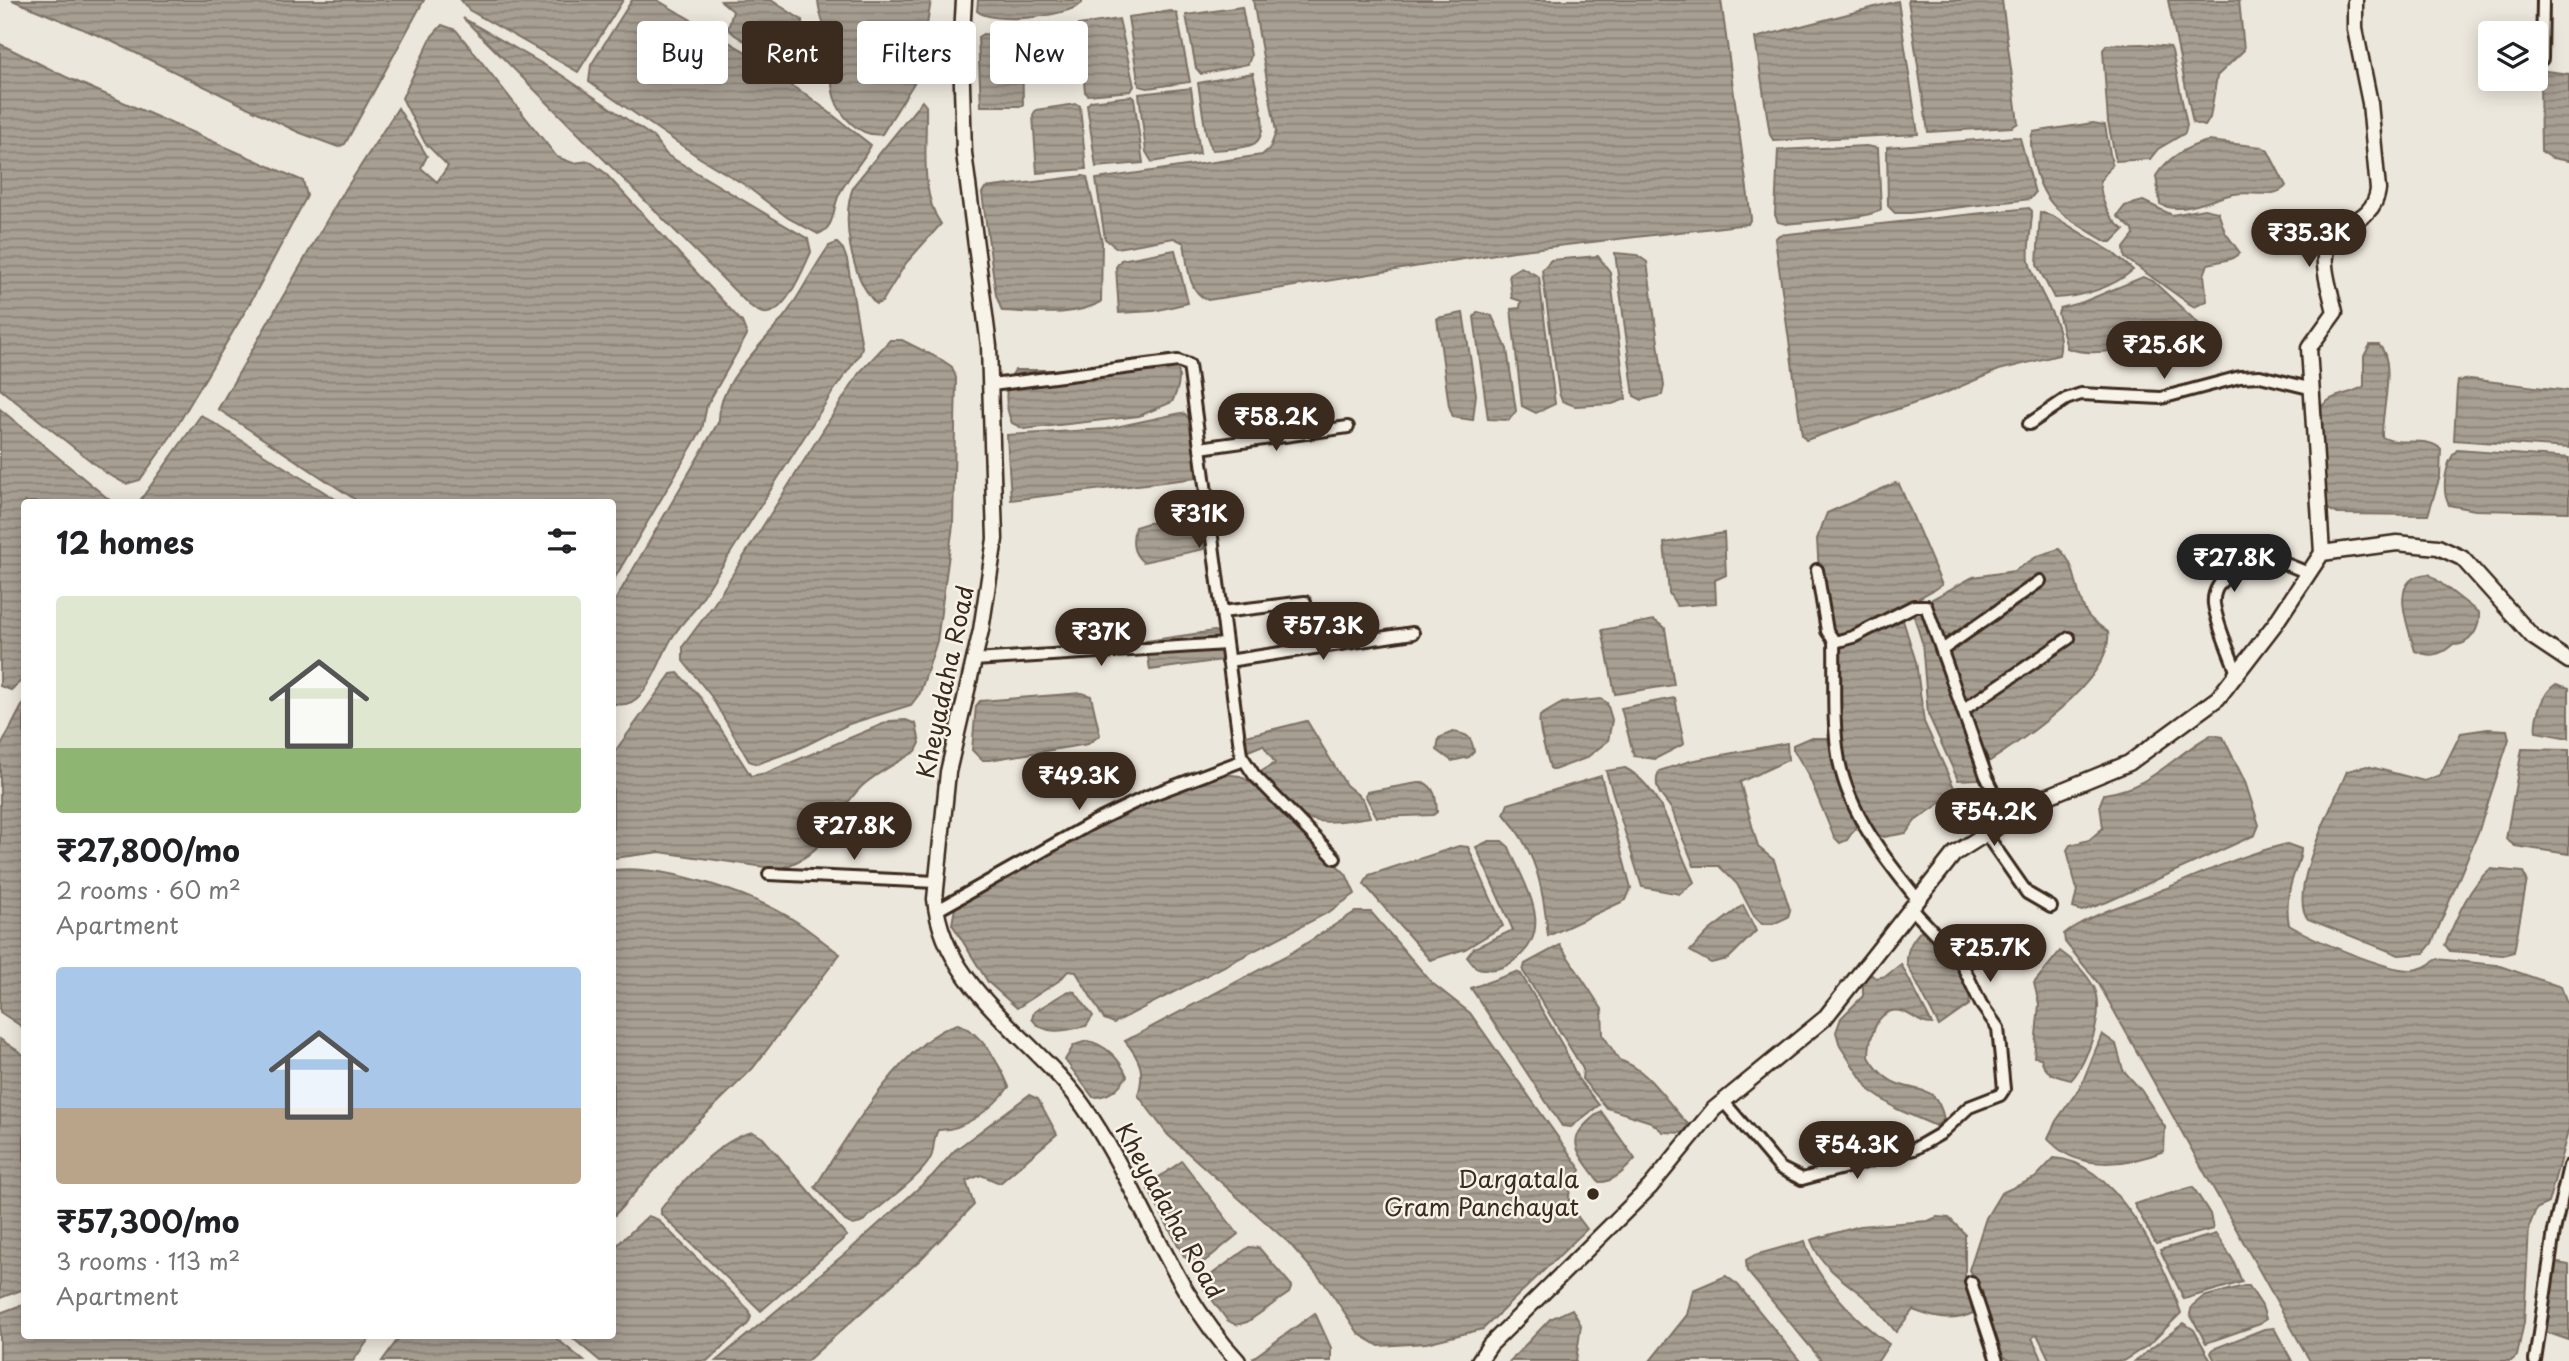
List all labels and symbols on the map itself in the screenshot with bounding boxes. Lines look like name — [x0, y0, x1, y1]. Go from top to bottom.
pin: ₹35.3K — [2252, 210, 2366, 269]
pin: ₹25.6K — [2107, 322, 2221, 381]
pin: ₹58.2K — [1219, 393, 1333, 453]
pin: ₹31K — [1158, 490, 1240, 550]
pin: ₹27.8K — [2177, 534, 2291, 594]
street label: Kheyadaha Road — [906, 582, 982, 781]
pin: ₹57.3K — [1266, 602, 1380, 662]
pin: ₹37K — [1060, 608, 1142, 668]
pin: ₹49.3K — [1022, 752, 1136, 812]
pin: ₹54.2K — [1937, 788, 2051, 848]
pin: ₹27.8K — [797, 802, 911, 862]
pin: ₹25.7K — [1933, 925, 2047, 984]
street label: Kheyadaha Road — [1107, 1115, 1234, 1305]
pin: ₹54.3K — [1800, 1122, 1914, 1181]
place label: Dargatala Gram Panchayat — [1384, 1160, 1579, 1224]
marker: Dargatala Gram Panchayat — [1585, 1186, 1601, 1202]

